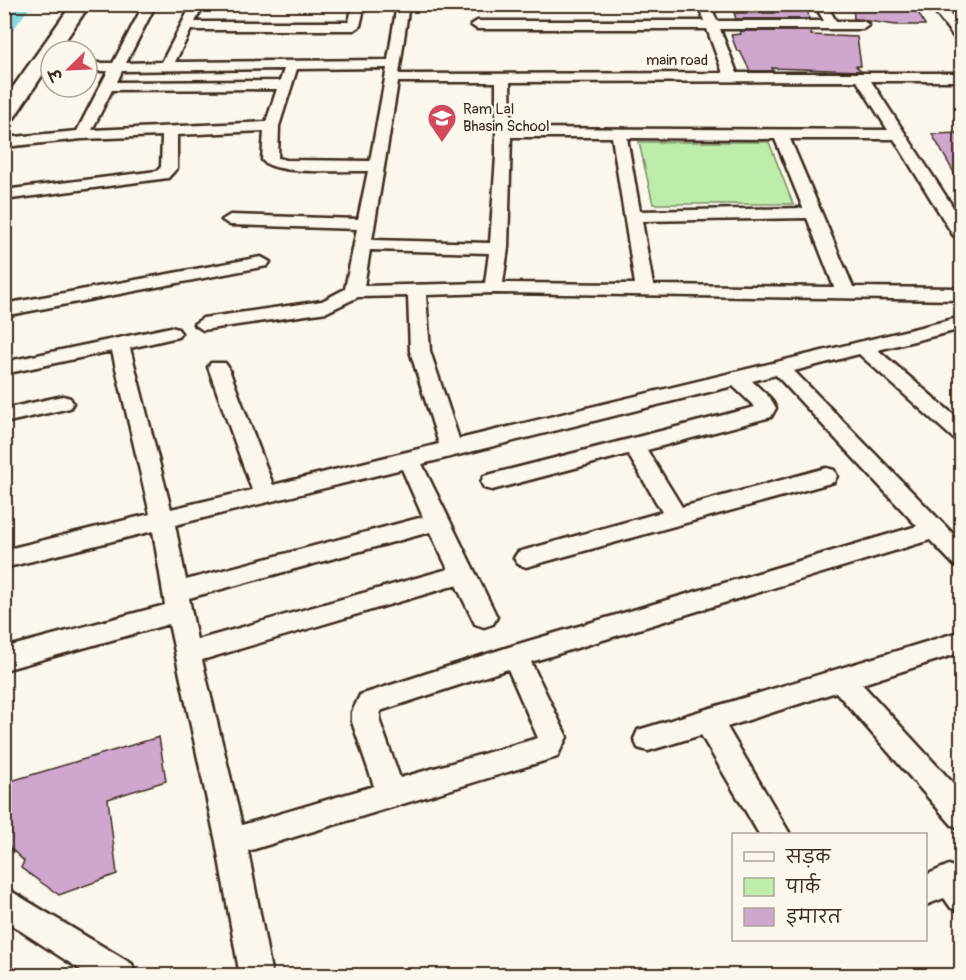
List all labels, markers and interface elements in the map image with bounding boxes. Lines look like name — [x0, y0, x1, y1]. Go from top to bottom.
north arrow — [39, 39, 99, 99]
street label: main road — [646, 51, 708, 70]
text: उ — [44, 65, 68, 85]
place label: Ram Lal Bhasin School — [463, 100, 550, 136]
school or university icon: Ram Lal Bhasin School — [426, 102, 458, 144]
legend — [732, 833, 927, 941]
text: सड़क — [785, 846, 831, 869]
text: पार्क — [785, 873, 821, 899]
text: इमारत — [786, 906, 842, 929]

